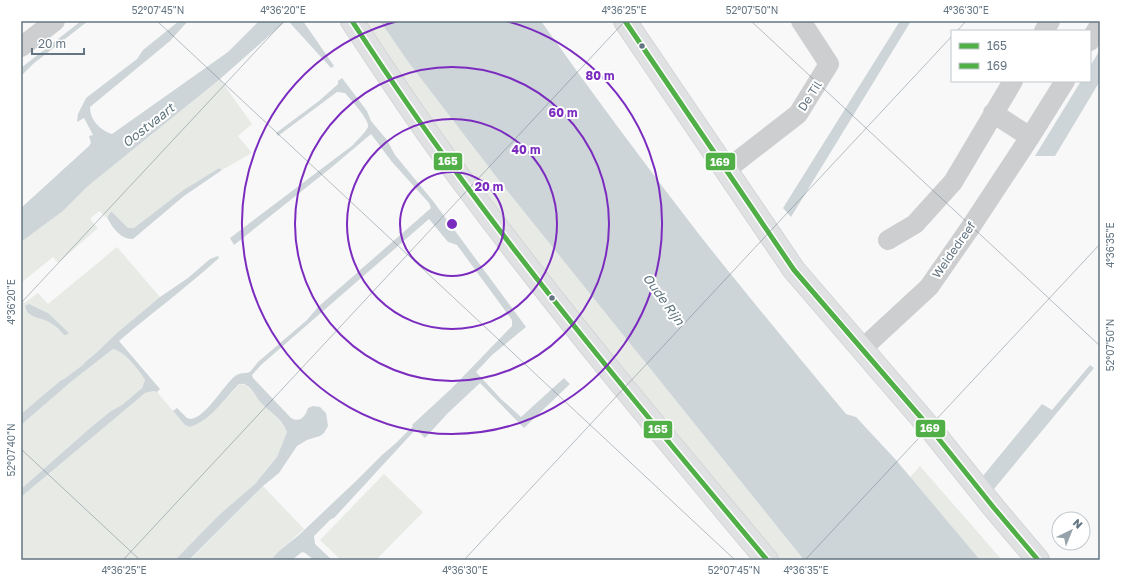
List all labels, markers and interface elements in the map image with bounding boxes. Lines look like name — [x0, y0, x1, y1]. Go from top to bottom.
text: 52°07'45"N — [132, 4, 184, 16]
text: 4°36'20"E — [260, 4, 306, 16]
text: 4°36'25"E — [601, 4, 647, 16]
text: 52°07'50"N — [726, 4, 778, 16]
text: 4°36'30"E — [943, 4, 989, 16]
scale bar — [32, 30, 84, 56]
legend — [951, 30, 1091, 82]
text: 20 m — [38, 36, 66, 51]
text: 165 — [987, 38, 1007, 53]
unlabelled marker — [637, 41, 647, 51]
text: 169 — [987, 58, 1007, 73]
text: 80 m — [586, 68, 614, 83]
street label: De Til — [794, 78, 825, 114]
water label: Oostvaart — [119, 99, 179, 150]
text: 60 m — [549, 105, 577, 120]
text: 40 m — [512, 142, 540, 157]
line badge: 165 — [433, 152, 463, 171]
line badge: 169 — [705, 152, 736, 171]
text: 165 — [438, 154, 458, 167]
text: 169 — [710, 155, 730, 168]
text: 20 m — [475, 179, 503, 194]
centre of rings — [445, 217, 459, 231]
street label: Weidedreef — [929, 218, 979, 281]
text: 4°36'35"E — [1104, 222, 1116, 268]
water label: Oude Rijn — [640, 270, 689, 329]
text: 4°36'20"E — [5, 279, 17, 325]
unlabelled marker — [547, 293, 557, 303]
text: 52°07'50"N — [1104, 319, 1116, 371]
line badge: 169 — [915, 419, 946, 438]
line badge: 165 — [643, 420, 673, 439]
text: 169 — [920, 421, 940, 434]
text: 165 — [648, 422, 668, 435]
text: 52°07'40"N — [5, 424, 17, 477]
north arrow — [1051, 511, 1091, 551]
text: N — [1071, 516, 1086, 531]
text: 4°36'25"E — [101, 564, 147, 576]
text: 4°36'30"E — [442, 564, 488, 576]
text: 52°07'45"N — [708, 564, 760, 576]
text: 4°36'35"E — [783, 564, 829, 576]

